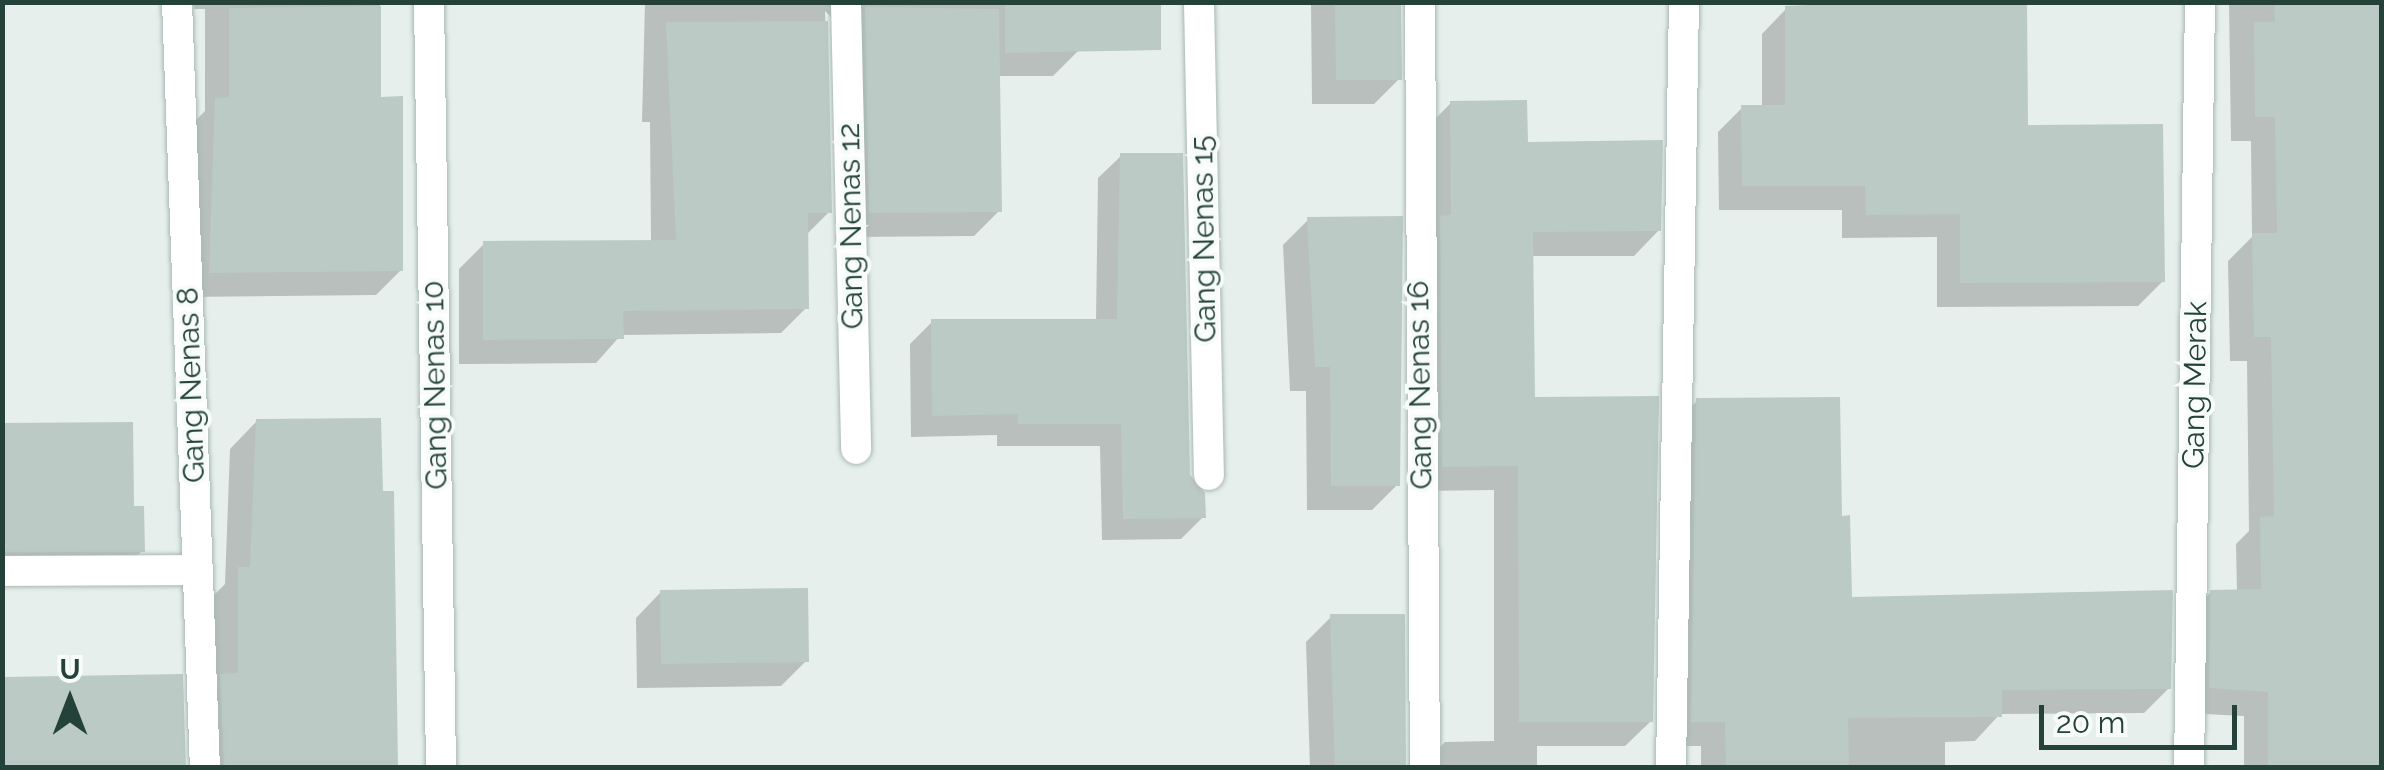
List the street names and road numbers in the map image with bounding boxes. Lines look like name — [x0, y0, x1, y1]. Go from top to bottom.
street label: Gang Nenas 12 — [831, 122, 871, 330]
street label: Gang Nenas 15 — [1184, 135, 1224, 343]
street label: Gang Nenas 10 — [415, 280, 455, 490]
street label: Gang Nenas 16 — [1400, 280, 1440, 490]
street label: Gang Nenas 8 — [170, 287, 212, 483]
street label: Gang Merak — [2176, 301, 2214, 469]

